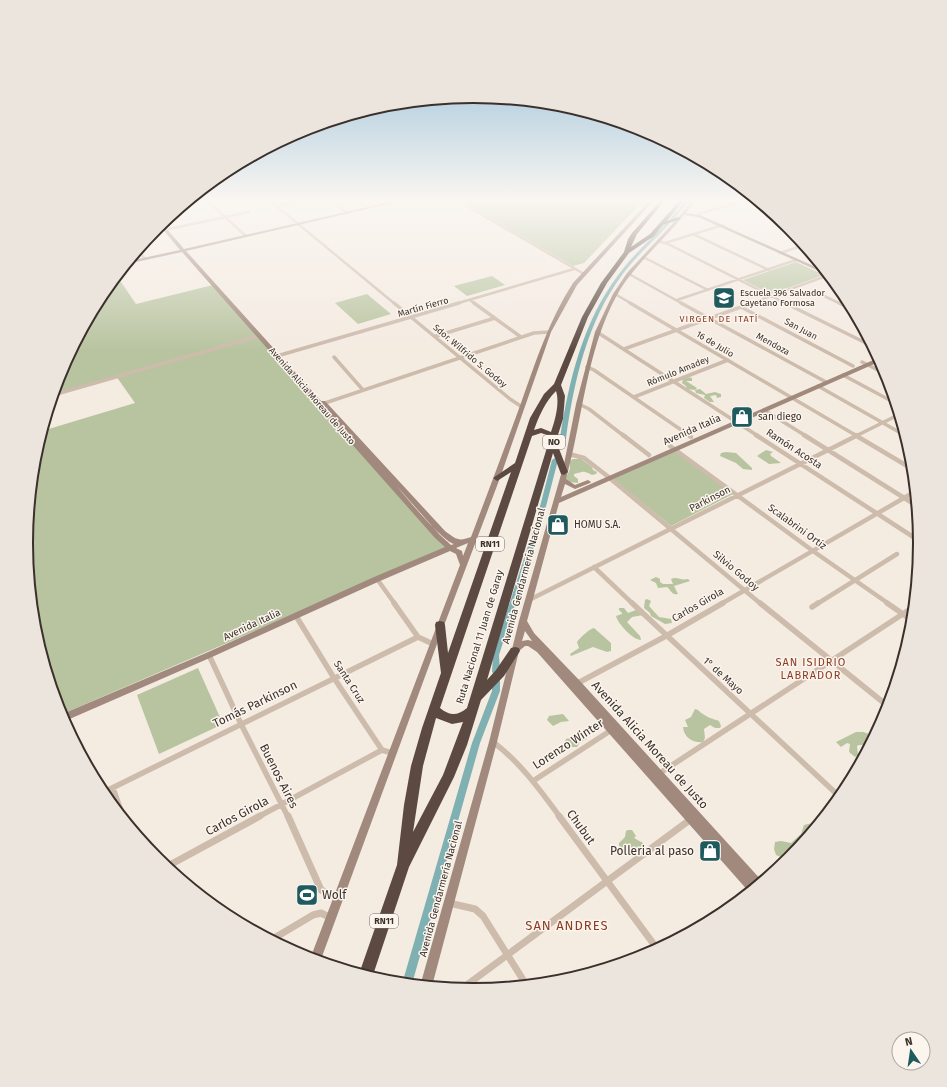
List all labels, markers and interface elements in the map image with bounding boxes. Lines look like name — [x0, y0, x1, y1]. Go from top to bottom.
school or university icon: Escuela 396 Salvador Cayetano Formosa — [711, 285, 737, 311]
place label: Escuela 396 Salvador Cayetano Formosa — [740, 288, 826, 308]
street label: Martín Fierro — [396, 295, 450, 319]
district label: VIRGEN DE ITATÍ — [680, 313, 758, 324]
street label: San Juan — [783, 316, 819, 342]
street label: Sdor. Wilfrido S. Godoy — [431, 322, 509, 390]
street label: 16 de Julio — [694, 329, 736, 359]
street label: Mendoza — [755, 331, 791, 357]
street label: Avenida Alicia Moreau de Justo — [267, 345, 357, 447]
street label: Rómulo Amadey — [645, 354, 711, 388]
shop icon: san diego — [729, 404, 755, 430]
place label: san diego — [758, 411, 802, 423]
street label: Avenida Italia — [661, 412, 723, 448]
street label: Ramón Acosta — [764, 427, 824, 471]
road number: NO — [543, 435, 565, 449]
street label: Parkinson — [687, 483, 733, 515]
street label: Scalabrini Ortiz — [765, 502, 829, 553]
street label: Avenida Gendarmería Nacional — [499, 506, 548, 645]
shop icon: HOMU S.A. — [545, 512, 571, 538]
place label: HOMU S.A. — [574, 519, 621, 531]
road number: RN11 — [476, 537, 504, 551]
street label: Silvio Godoy — [711, 548, 761, 594]
street label: Ruta Nacional 11 Juan de Garay — [454, 568, 506, 705]
street label: Carlos Girola — [670, 585, 726, 625]
street label: Avenida Italia — [221, 606, 283, 644]
street label: 1° de Mayo — [700, 655, 746, 697]
district label: SAN ISIDRIO LABRADOR — [776, 656, 846, 682]
street label: Santa Cruz — [331, 659, 367, 706]
street label: Tomás Parkinson — [211, 678, 299, 730]
street label: Avenida Alicia Moreau de Justo — [589, 678, 711, 812]
street label: Lorenzo Winter — [530, 716, 606, 772]
street label: Buenos Aires — [257, 741, 301, 811]
street label: Carlos Girola — [203, 794, 271, 838]
street label: Chubut — [564, 807, 599, 847]
street label: Avenida Gendarmería Nacional — [416, 819, 465, 958]
shop icon: Polleria al paso — [697, 838, 723, 864]
place label: Polleria al paso — [610, 844, 694, 858]
sports icon: Wolf — [294, 882, 320, 908]
place label: Wolf — [322, 888, 347, 902]
road number: RN11 — [370, 914, 398, 928]
district label: SAN ANDRES — [525, 918, 609, 933]
north arrow — [891, 1031, 931, 1071]
text: N — [904, 1035, 914, 1049]

